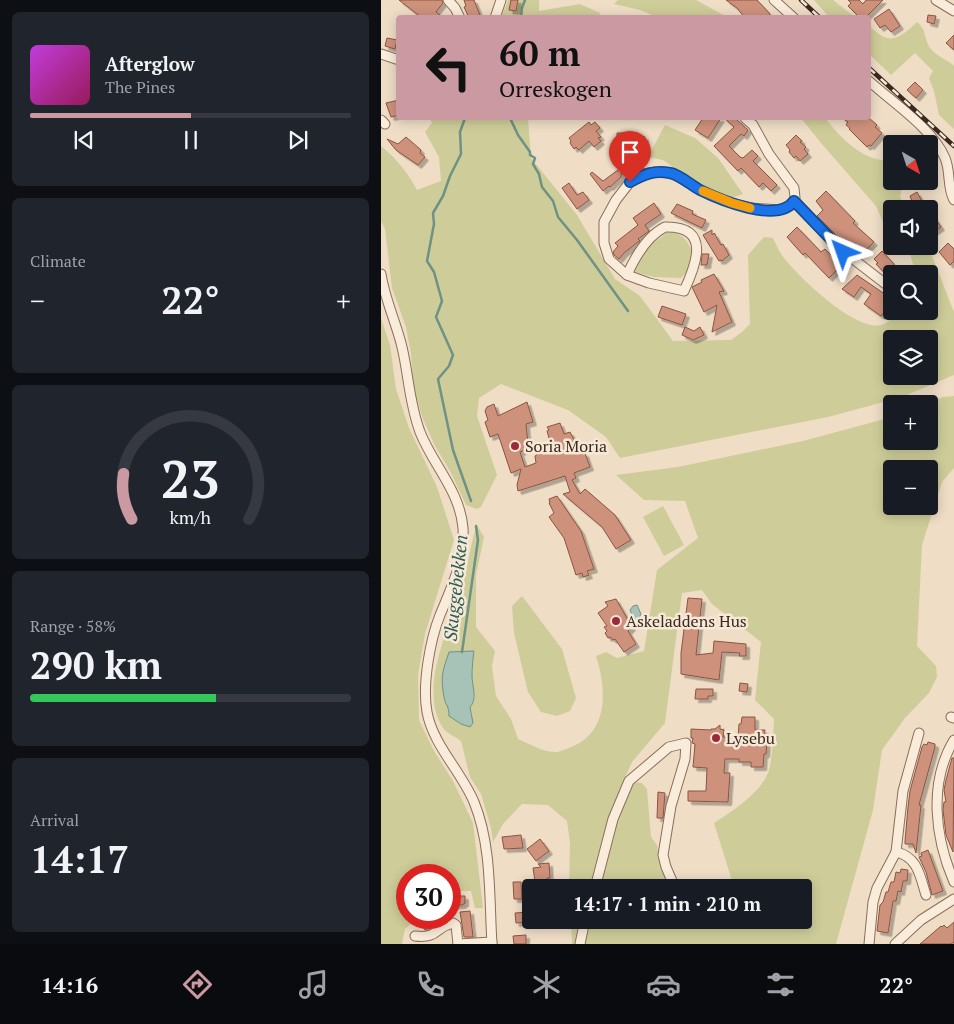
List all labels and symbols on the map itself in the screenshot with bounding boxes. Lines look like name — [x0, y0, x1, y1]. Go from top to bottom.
pin — [609, 131, 651, 182]
north arrow — [883, 135, 939, 190]
position arrow — [816, 225, 868, 277]
place label: Soria Moria — [525, 435, 607, 457]
marker: Soria Moria — [509, 440, 521, 452]
water label: Skuggebekken — [437, 533, 473, 642]
place label: Askeladdens Hus — [626, 610, 747, 632]
marker: Askeladdens Hus — [610, 615, 622, 627]
place label: Lysebu — [726, 727, 775, 749]
marker: Lysebu — [710, 732, 722, 744]
speed limit sign: 30 — [396, 864, 461, 929]

